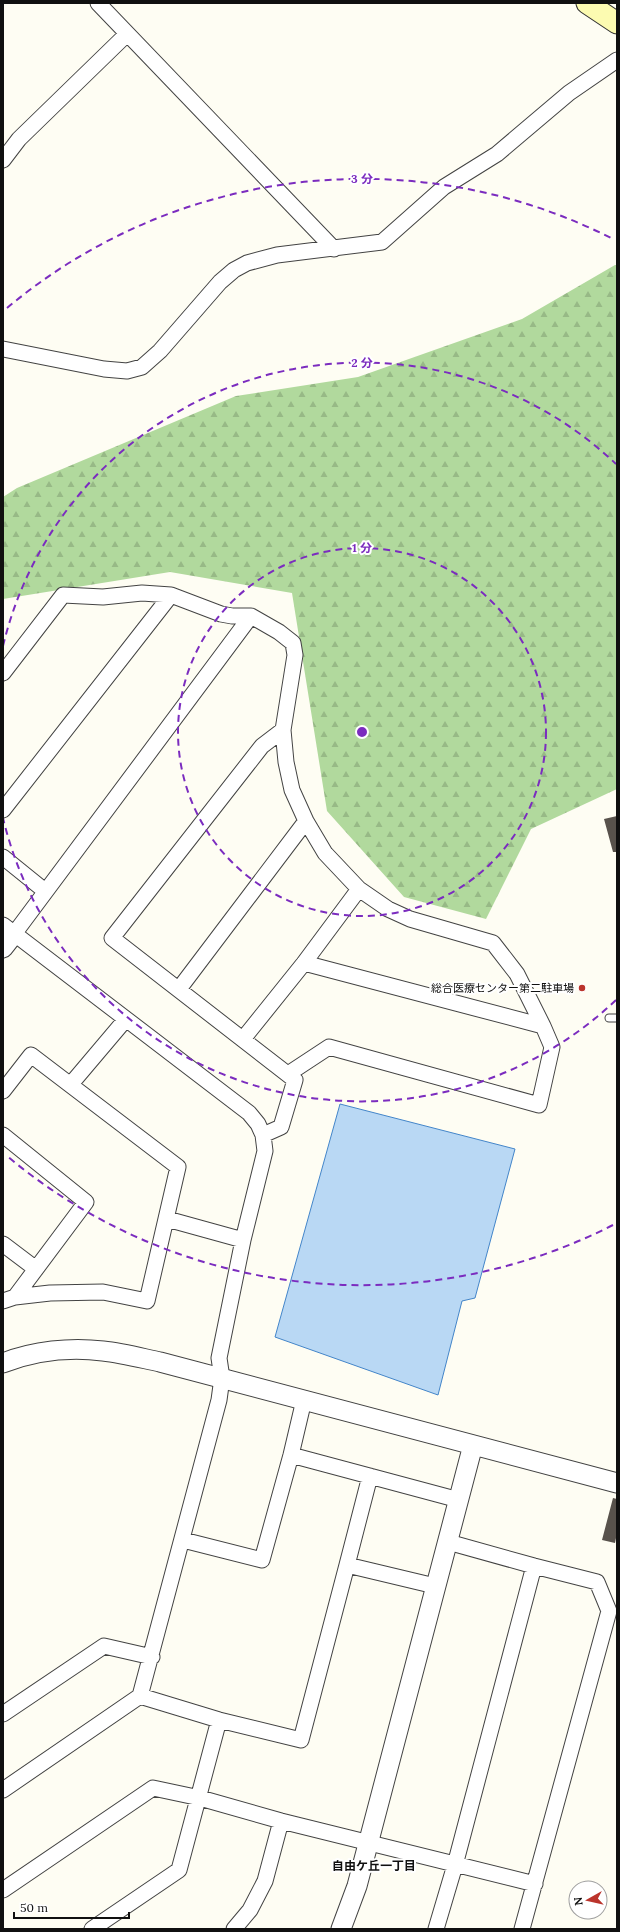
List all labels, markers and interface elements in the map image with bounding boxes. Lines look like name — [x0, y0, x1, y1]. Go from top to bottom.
text: 3 分 — [351, 171, 373, 186]
text: 2 分 — [351, 355, 373, 370]
text: 1 分 — [352, 540, 372, 555]
centre of rings — [355, 725, 369, 739]
place label: 総合医療センター第二駐車場 — [431, 981, 574, 995]
marker: 総合医療センター第二駐車場 — [577, 983, 587, 993]
district label: 自由ケ丘一丁目 — [332, 1858, 416, 1873]
north arrow — [568, 1880, 608, 1920]
scale bar — [14, 1894, 129, 1920]
text: N — [571, 1896, 586, 1907]
text: 50 m — [20, 1900, 48, 1915]

